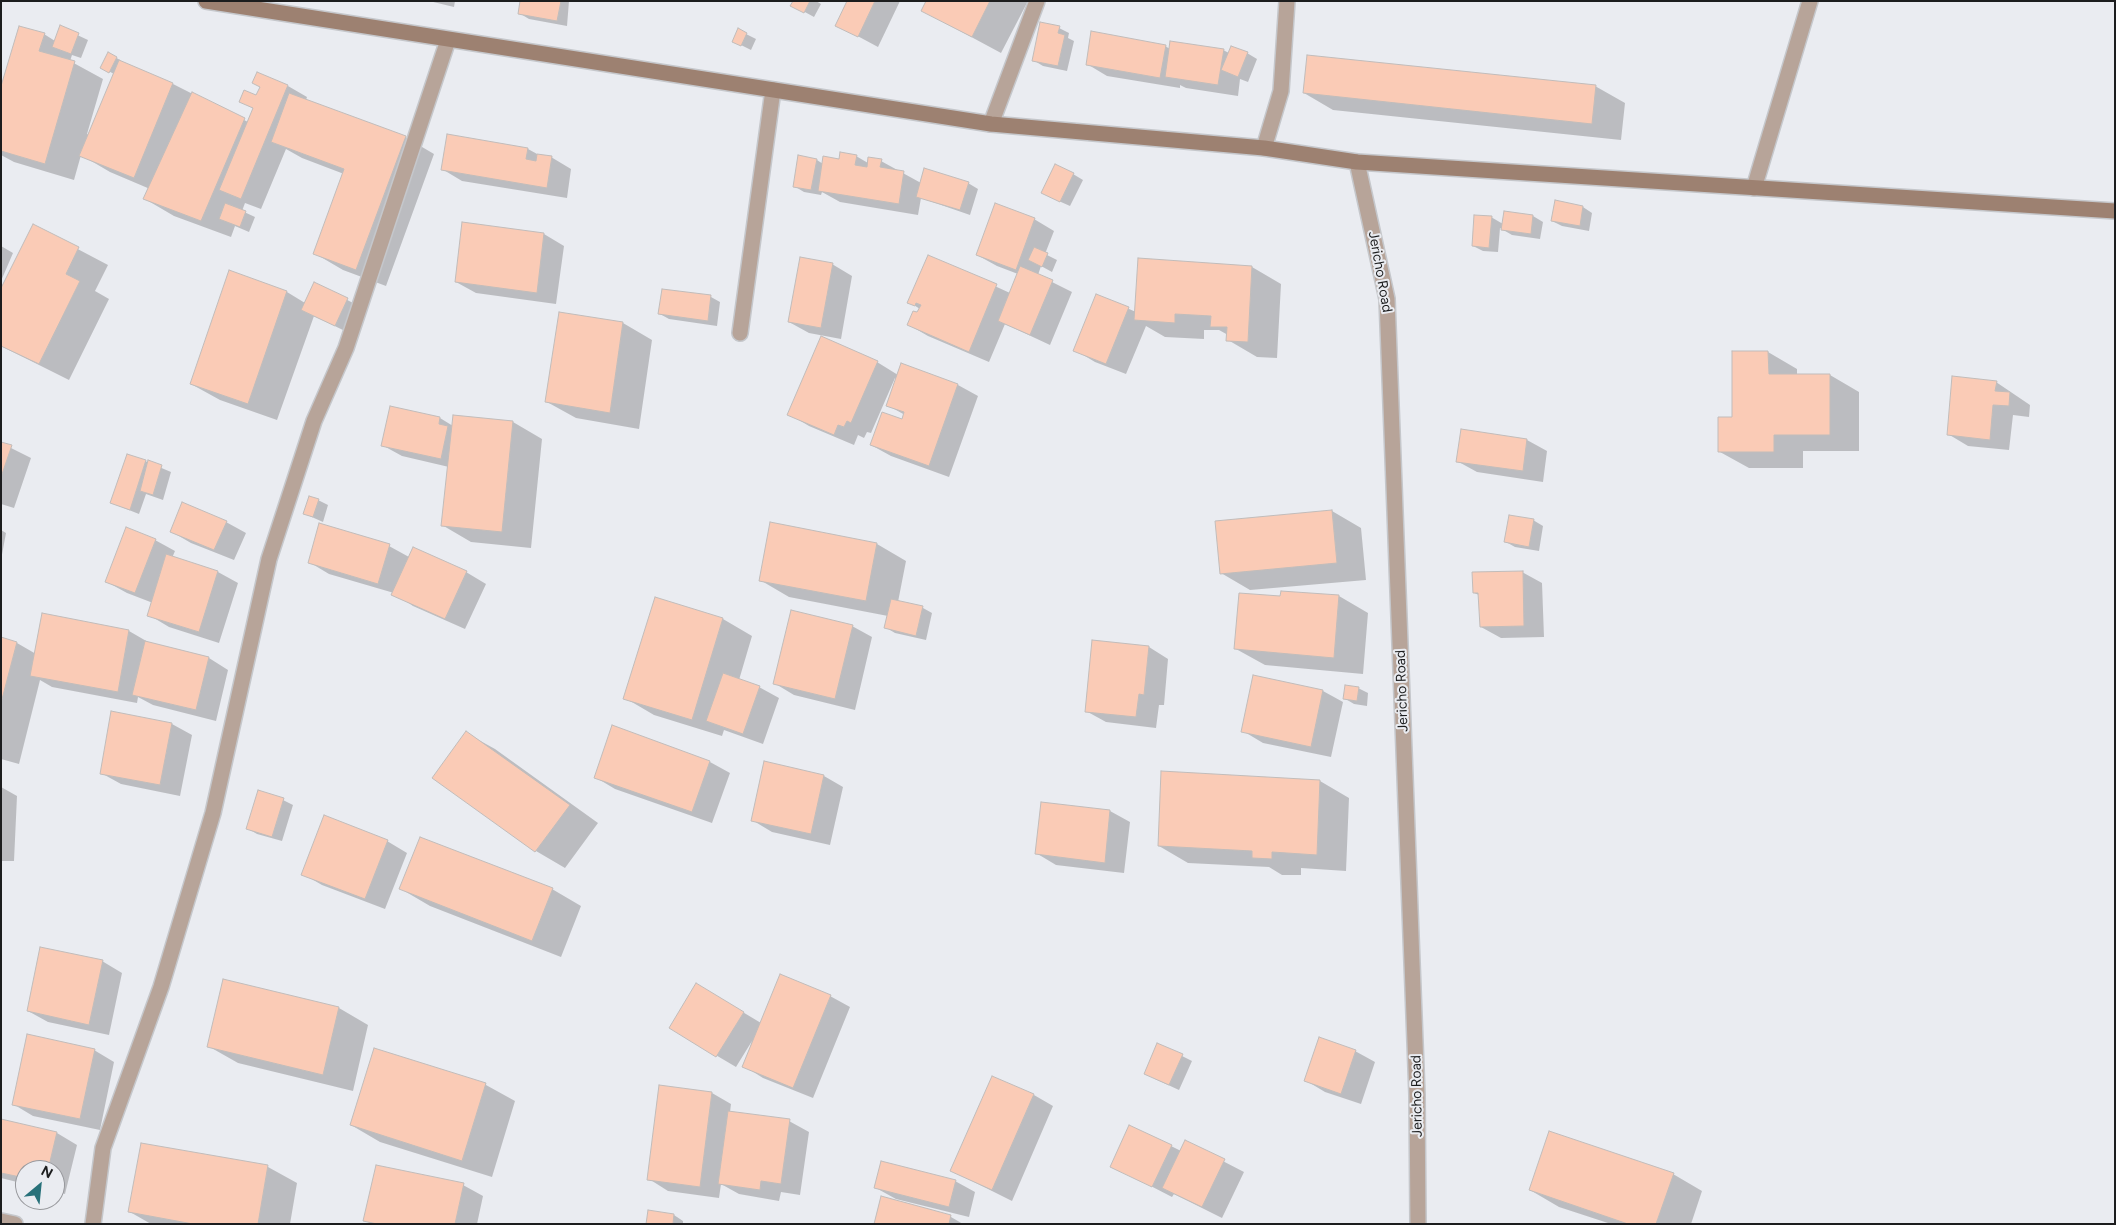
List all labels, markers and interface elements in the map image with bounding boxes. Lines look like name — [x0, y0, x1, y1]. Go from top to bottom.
street label: Jericho Road — [1365, 230, 1395, 314]
street label: Jericho Road — [1392, 650, 1412, 732]
street label: Jericho Road — [1408, 1055, 1426, 1137]
north arrow — [15, 1160, 65, 1210]
text: N — [38, 1162, 56, 1182]

